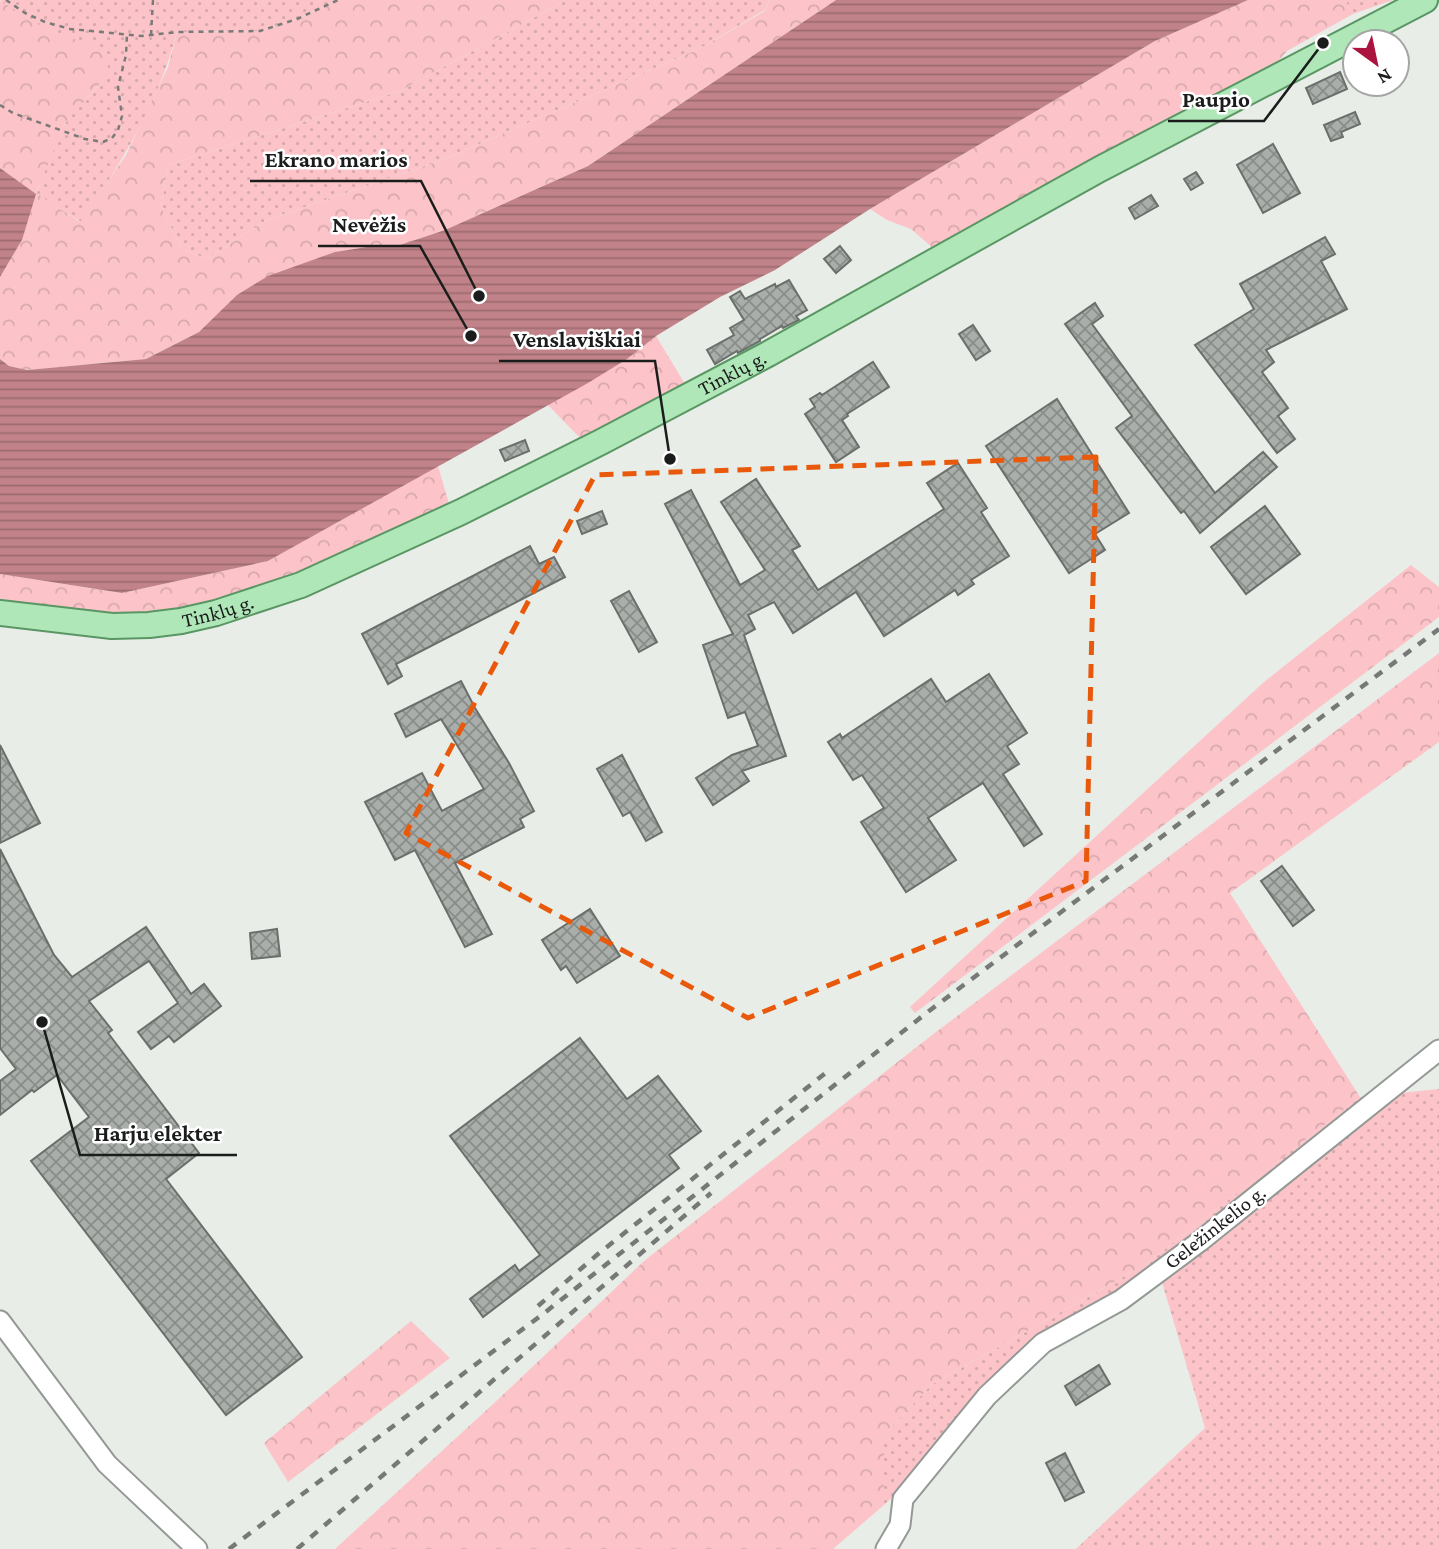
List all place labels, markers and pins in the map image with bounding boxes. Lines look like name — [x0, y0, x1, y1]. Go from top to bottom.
callout: Paupio — [1168, 77, 1264, 121]
callout: Ekrano marios — [250, 137, 421, 181]
callout: Nevėžis — [318, 202, 420, 246]
callout: Venslaviškiai — [499, 317, 655, 361]
callout: Harju elekter — [80, 1111, 237, 1155]

